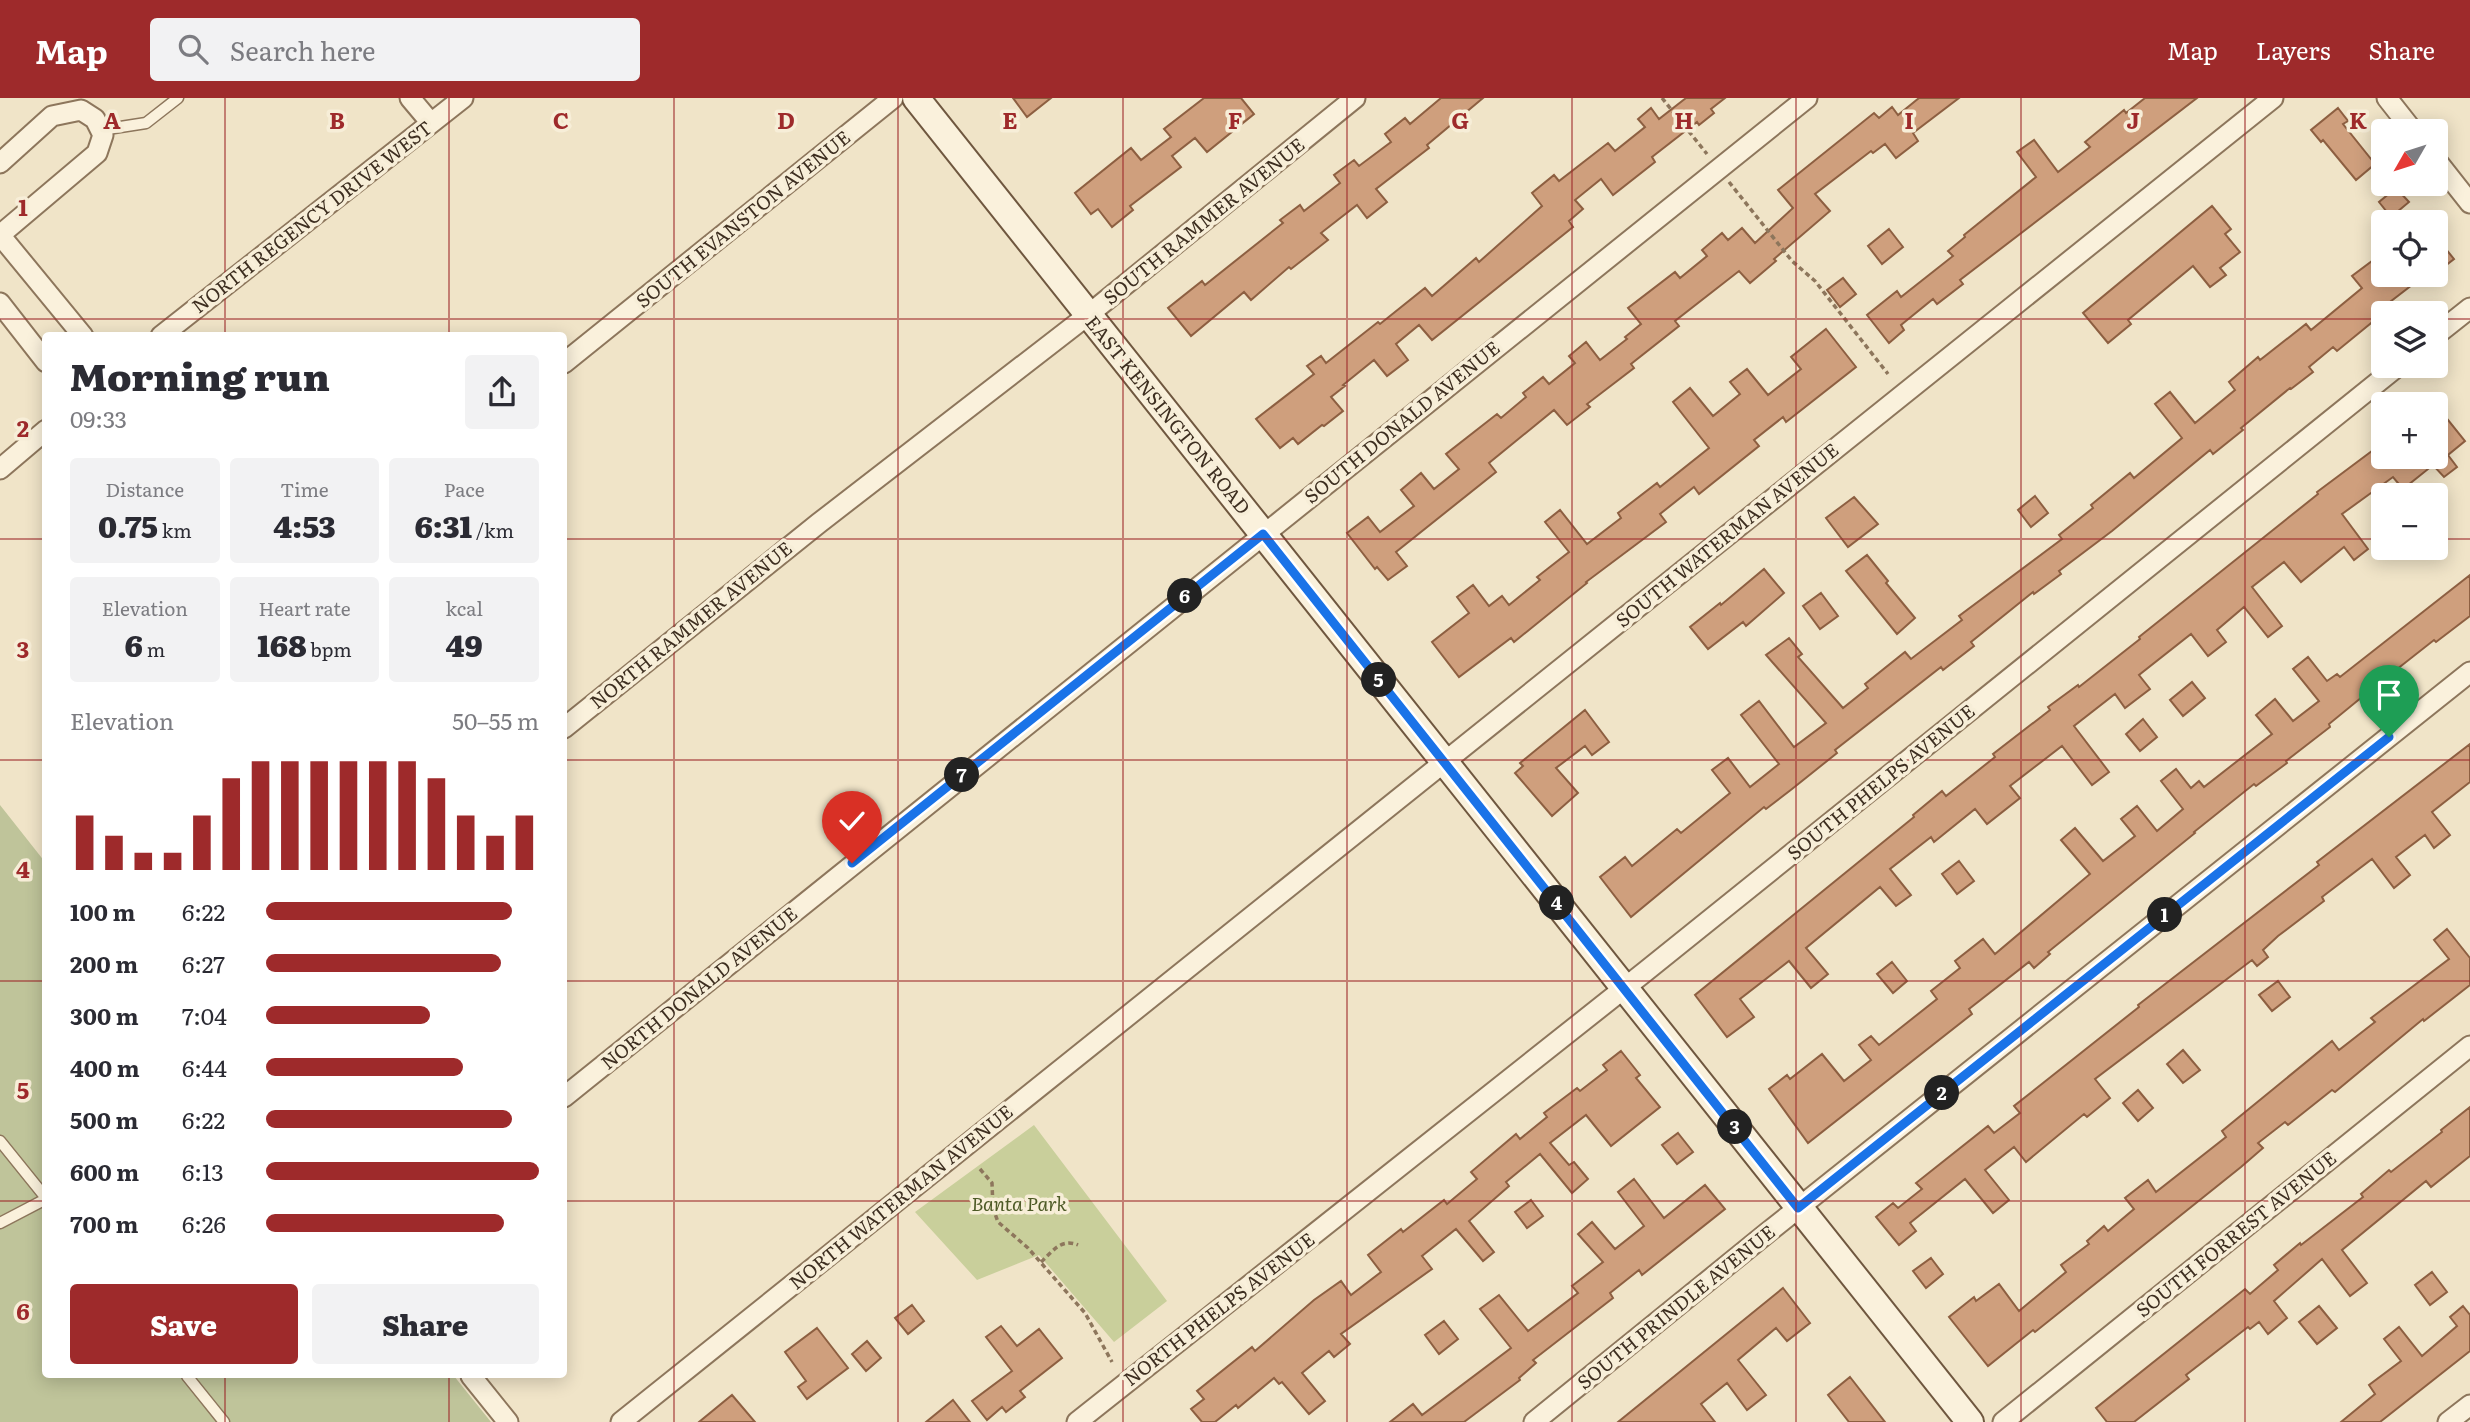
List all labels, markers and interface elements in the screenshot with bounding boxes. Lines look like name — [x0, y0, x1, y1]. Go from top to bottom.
search box — [150, 18, 640, 81]
text: Map — [35, 25, 108, 74]
icon: search — [174, 30, 212, 68]
text: Search here — [230, 30, 376, 69]
text: Map — [2167, 32, 2218, 67]
text: Layers — [2256, 32, 2330, 67]
text: Share — [2368, 32, 2435, 67]
text: A — [103, 102, 121, 136]
text: B — [329, 102, 345, 136]
text: C — [553, 102, 569, 136]
text: D — [777, 102, 795, 136]
text: E — [1002, 102, 1018, 136]
text: F — [1228, 102, 1243, 136]
text: G — [1451, 102, 1469, 136]
text: H — [1674, 102, 1694, 136]
text: I — [1904, 102, 1914, 136]
text: J — [2126, 102, 2140, 136]
text: K — [2349, 102, 2367, 136]
street label: NORTH REGENCY DRIVE WEST — [185, 113, 438, 319]
north arrow — [2371, 119, 2448, 196]
map controls — [2371, 119, 2448, 560]
street label: SOUTH EVANSTON AVENUE — [629, 123, 856, 314]
street label: SOUTH RAMMER AVENUE — [1097, 130, 1310, 310]
text: 1 — [18, 189, 28, 223]
button: locate — [2371, 210, 2448, 287]
button: layers — [2371, 301, 2448, 378]
street label: EAST KENSINGTON ROAD — [1080, 309, 1258, 520]
street label: SOUTH DONALD AVENUE — [1297, 333, 1505, 509]
text: Morning run — [70, 346, 330, 403]
button: share — [465, 355, 539, 429]
button: + — [2371, 392, 2448, 469]
text: 09:33 — [70, 401, 127, 435]
text: 2 — [17, 410, 29, 444]
street label: SOUTH WATERMAN AVENUE — [1609, 435, 1844, 633]
text: Distance — [106, 475, 184, 503]
text: Time — [280, 475, 329, 503]
text: Pace — [444, 475, 485, 503]
button: − — [2371, 483, 2448, 560]
text: 0.75 — [98, 503, 158, 547]
text: 4:53 — [273, 503, 336, 547]
text: 6:31 — [414, 503, 472, 547]
text: km — [158, 516, 192, 544]
text: /km — [472, 516, 514, 544]
street label: NORTH RAMMER AVENUE — [583, 534, 798, 715]
pin: 6 — [1168, 578, 1202, 614]
text: 6 — [1179, 581, 1190, 609]
text: Elevation — [102, 594, 188, 622]
text: Heart rate — [258, 594, 351, 622]
text: kcal — [445, 594, 483, 622]
text: 6 — [125, 622, 143, 666]
text: 168 — [257, 622, 307, 666]
text: 49 — [446, 622, 483, 666]
text: 3 — [17, 631, 29, 665]
text: m — [143, 635, 165, 663]
text: bpm — [307, 635, 352, 663]
pin: 5 — [1362, 662, 1396, 698]
text: 5 — [1373, 665, 1384, 693]
pin — [2359, 665, 2419, 737]
icon: arrive — [2370, 676, 2408, 714]
street label: SOUTH PHELPS AVENUE — [1780, 697, 1980, 866]
text: Elevation — [70, 703, 174, 737]
text: 50–55 m — [452, 703, 539, 737]
pin: 7 — [944, 758, 979, 792]
text: 7 — [956, 760, 967, 788]
pin — [822, 791, 882, 863]
icon: check — [833, 802, 871, 840]
text: 4 — [16, 851, 30, 885]
pin: 4 — [1540, 886, 1574, 920]
text: 4 — [1551, 888, 1562, 916]
text: 100 m — [70, 894, 135, 928]
text: 6:22 — [182, 894, 225, 928]
pin: 1 — [2148, 898, 2182, 932]
street label: NORTH DONALD AVENUE — [594, 899, 803, 1075]
text: 1 — [2161, 900, 2168, 928]
text: 200 m — [70, 946, 138, 980]
text: 6:27 — [182, 946, 225, 980]
text: 300 m — [70, 998, 139, 1032]
text: 7:04 — [182, 998, 227, 1032]
text: 400 m — [70, 1050, 140, 1084]
text: 6:44 — [182, 1050, 227, 1084]
text: 5 — [17, 1072, 29, 1106]
pin: 2 — [1924, 1076, 1960, 1110]
text: 2 — [1936, 1078, 1947, 1106]
street label: NORTH WATERMAN AVENUE — [782, 1097, 1018, 1295]
text: 500 m — [70, 1102, 138, 1136]
text: 6:22 — [182, 1102, 225, 1136]
pin: 3 — [1718, 1110, 1752, 1144]
text: 3 — [1729, 1112, 1740, 1140]
street label: SOUTH FORREST AVENUE — [2129, 1143, 2342, 1323]
text: 600 m — [70, 1154, 139, 1188]
text: 6:13 — [182, 1154, 224, 1188]
park label: Banta Park — [971, 1189, 1067, 1217]
text: 700 m — [70, 1206, 138, 1240]
text: 6:26 — [182, 1206, 226, 1240]
street label: SOUTH PRINDLE AVENUE — [1570, 1217, 1780, 1395]
street label: NORTH PHELPS AVENUE — [1117, 1225, 1320, 1392]
button: Save — [70, 1284, 298, 1364]
button: Share — [312, 1284, 539, 1364]
text: 6 — [16, 1293, 30, 1327]

